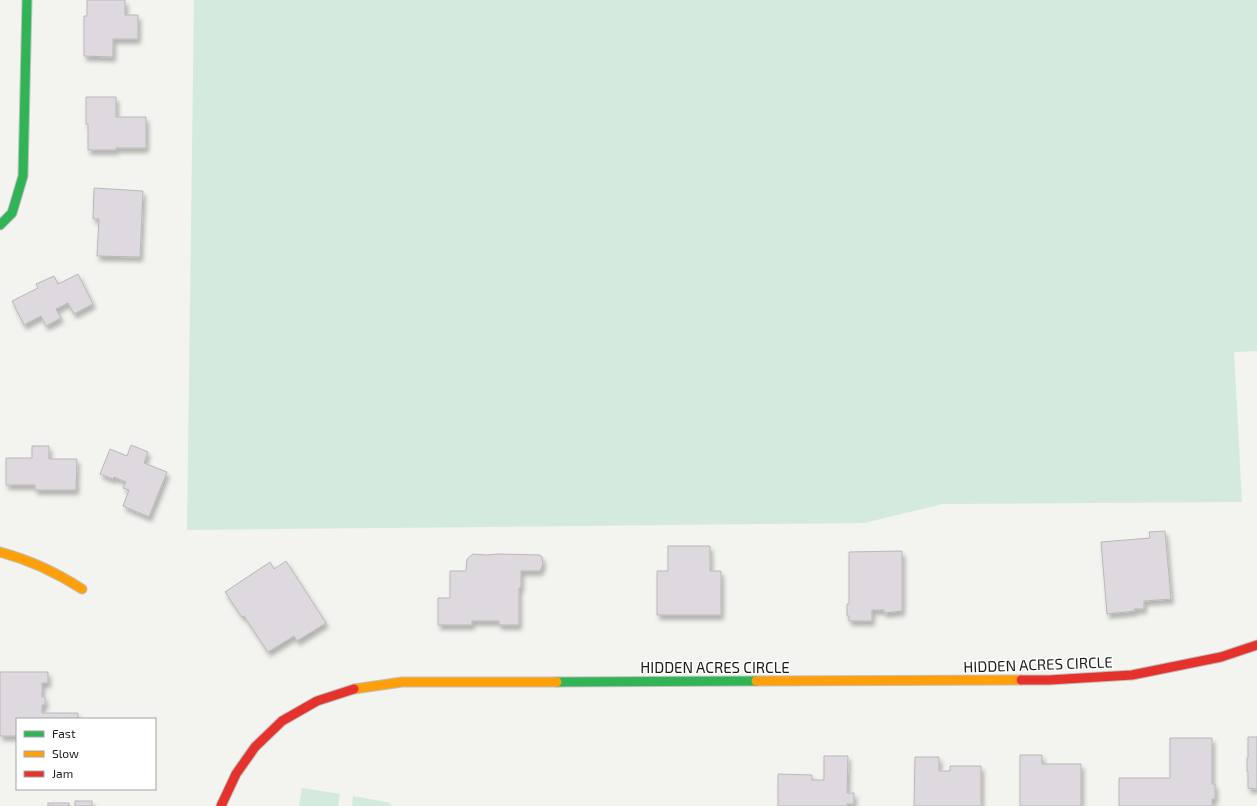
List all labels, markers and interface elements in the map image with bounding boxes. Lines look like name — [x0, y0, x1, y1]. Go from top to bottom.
street label: HIDDEN ACRES CIRCLE — [963, 652, 1113, 676]
street label: HIDDEN ACRES CIRCLE — [640, 658, 790, 676]
legend — [16, 718, 156, 790]
text: Fast — [52, 726, 76, 740]
text: Slow — [52, 746, 79, 760]
text: Jam — [52, 766, 73, 780]

